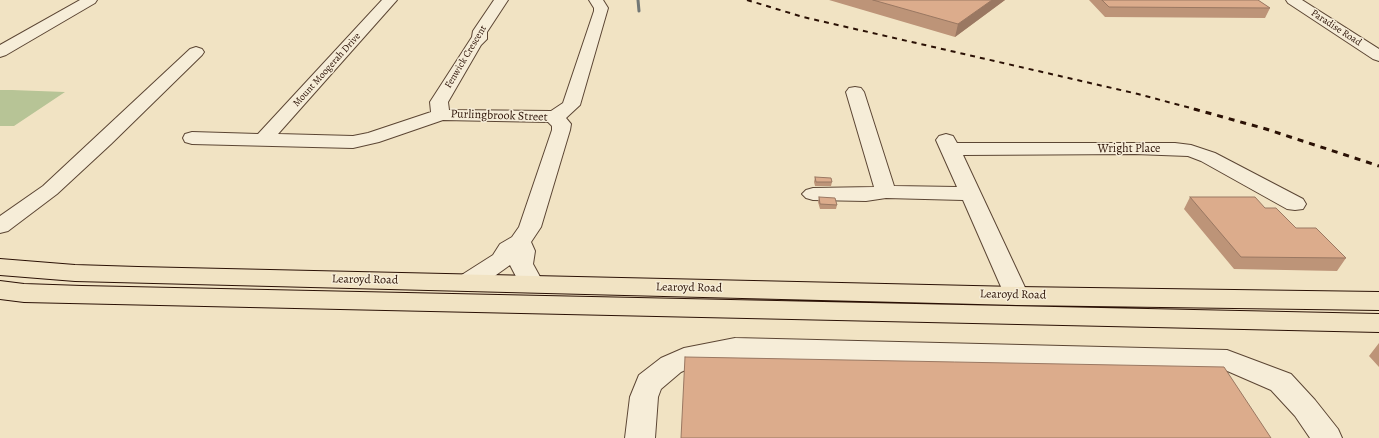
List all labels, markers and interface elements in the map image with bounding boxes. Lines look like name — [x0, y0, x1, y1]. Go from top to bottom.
street label: Paradise Road — [1308, 7, 1364, 49]
street label: Fenwick Crescent — [443, 23, 489, 91]
street label: Mount Moogerah Drive — [291, 31, 363, 109]
street label: Purlingbrook Street — [450, 107, 548, 125]
street label: Wright Place — [1098, 142, 1160, 156]
street label: Learoyd Road — [332, 272, 398, 288]
street label: Learoyd Road — [656, 280, 722, 296]
street label: Learoyd Road — [980, 287, 1046, 303]

